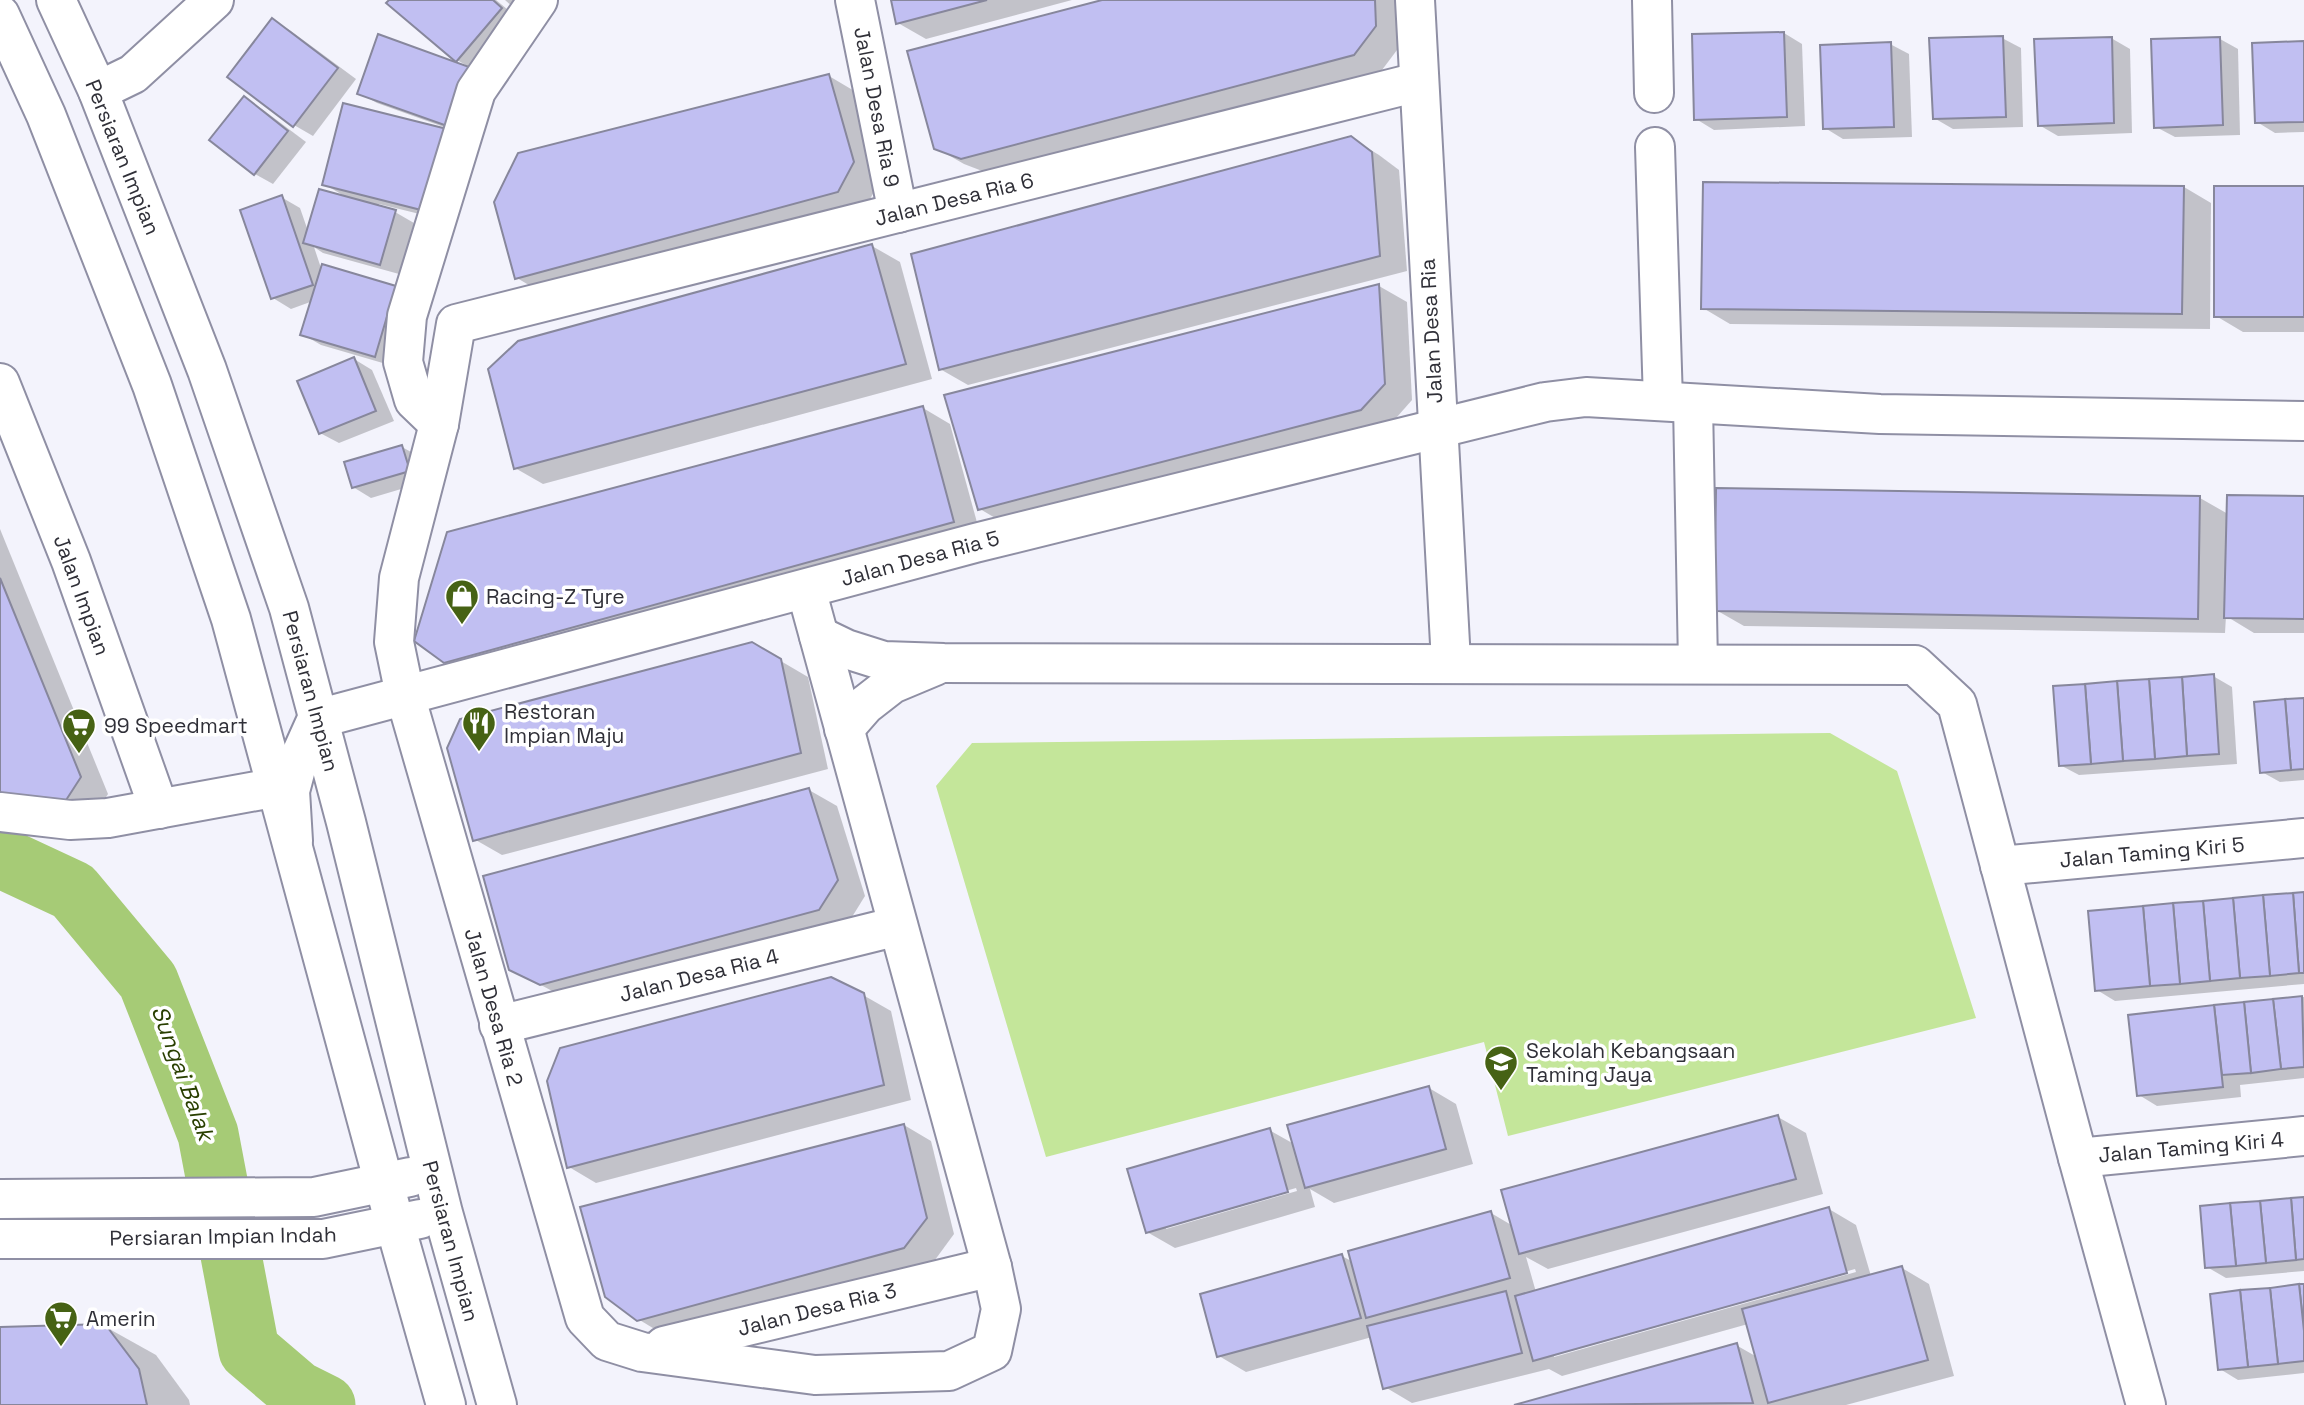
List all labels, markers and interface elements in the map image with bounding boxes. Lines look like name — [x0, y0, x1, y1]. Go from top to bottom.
street label: Jalan Desa Ria 9 — [848, 24, 906, 190]
street label: Persiaran Impian — [79, 75, 167, 239]
street label: Jalan Desa Ria 6 — [872, 166, 1036, 232]
street label: Jalan Desa Ria — [1414, 258, 1448, 404]
street label: Jalan Desa Ria 5 — [838, 524, 1002, 592]
street label: Jalan Impian — [48, 531, 116, 659]
shop icon: Racing-Z Tyre — [443, 577, 481, 626]
place label: Racing-Z Tyre — [486, 583, 625, 610]
street label: Persiaran Impian — [277, 608, 345, 774]
place label: Restoran Impian Maju — [504, 698, 624, 749]
restaurant icon: Restoran Impian Maju — [460, 704, 498, 753]
supermarket icon: 99 Speedmart — [60, 706, 98, 755]
place label: 99 Speedmart — [104, 712, 248, 739]
street label: Jalan Taming Kiri 5 — [2058, 830, 2246, 874]
street label: Jalan Desa Ria 2 — [459, 925, 529, 1089]
street label: Jalan Desa Ria 4 — [617, 942, 781, 1008]
water label: Sungai Balak — [145, 1001, 222, 1147]
place label: Sekolah Kebangsaan Taming Jaya — [1526, 1037, 1735, 1088]
school or university icon: Sekolah Kebangsaan Taming Jaya — [1482, 1043, 1520, 1092]
street label: Jalan Taming Kiri 4 — [2097, 1125, 2285, 1169]
street label: Persiaran Impian — [417, 1158, 485, 1324]
street label: Persiaran Impian Indah — [109, 1221, 337, 1251]
street label: Jalan Desa Ria 3 — [735, 1276, 899, 1342]
supermarket icon: Amerin — [42, 1299, 80, 1348]
place label: Amerin — [86, 1305, 156, 1332]

